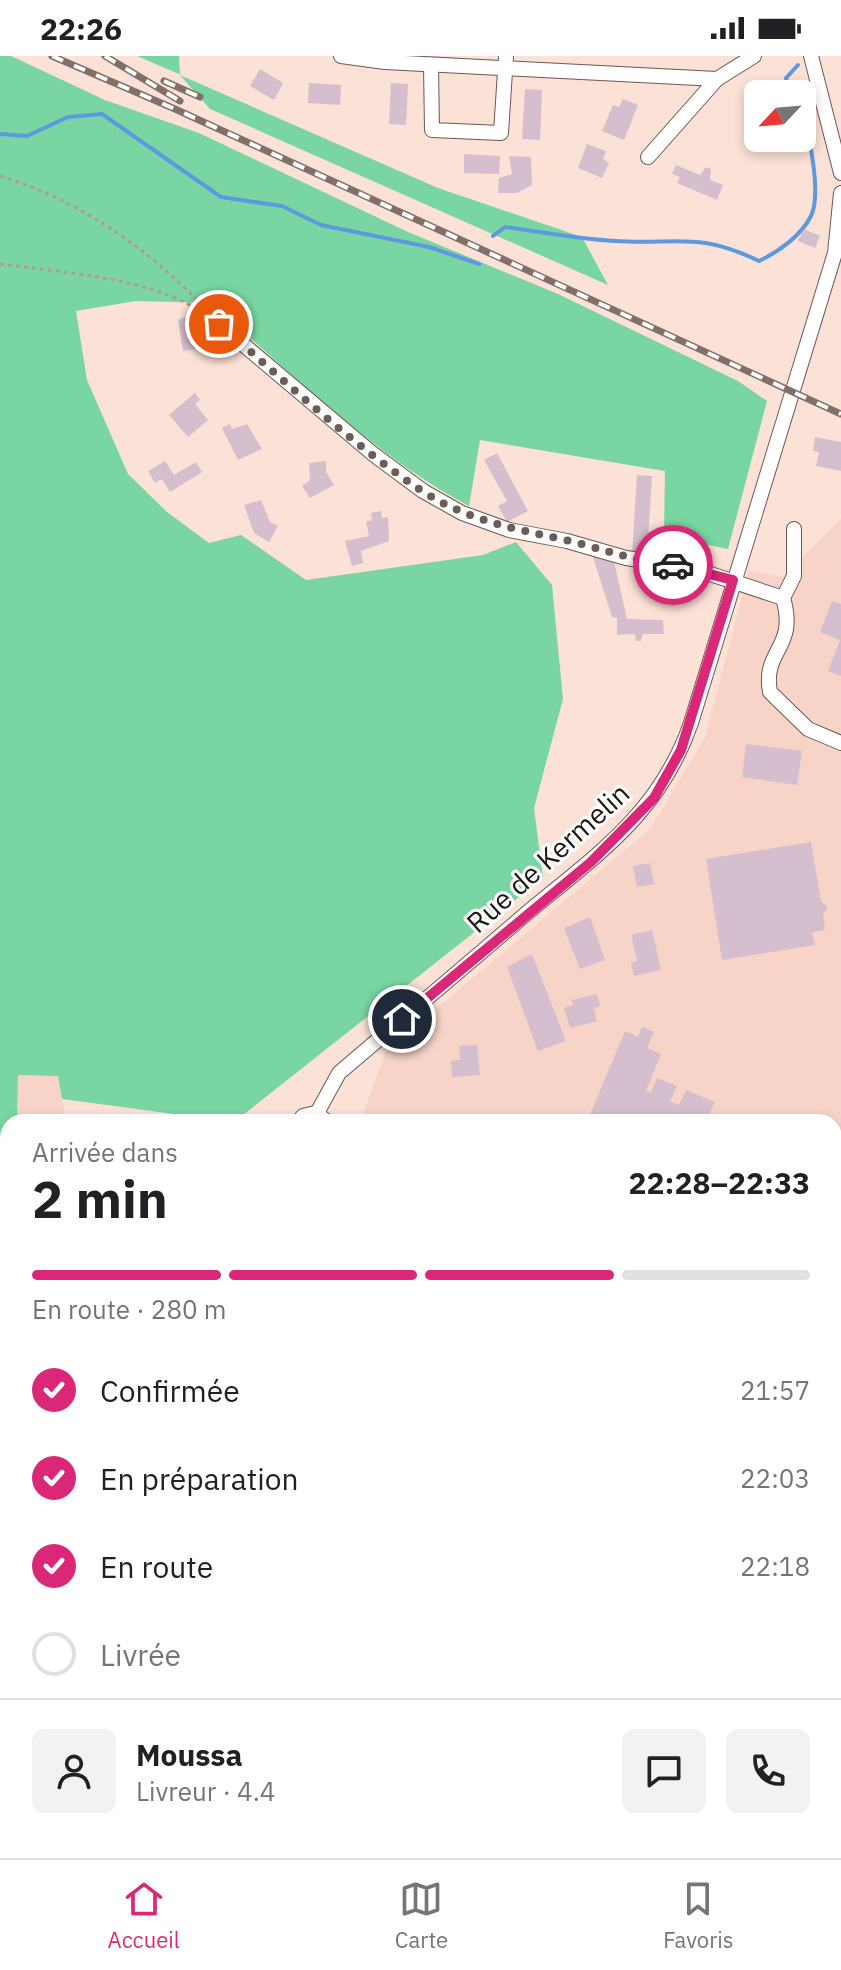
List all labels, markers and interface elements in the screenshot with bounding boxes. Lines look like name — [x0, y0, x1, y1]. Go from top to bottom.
text: 22:26 — [40, 9, 122, 48]
north arrow — [744, 80, 816, 152]
map controls — [744, 80, 816, 152]
pin — [185, 290, 253, 358]
icon: bag — [197, 302, 241, 346]
courier — [633, 525, 713, 605]
icon: car — [651, 543, 695, 587]
street label: Rue de Kermelin — [458, 775, 637, 941]
pin — [368, 985, 436, 1053]
icon: home — [380, 997, 424, 1041]
text: Arrivée dans — [32, 1135, 178, 1169]
text: 22:28–22:33 — [629, 1163, 810, 1202]
text: 2 min — [32, 1165, 168, 1232]
text: En route · 280 m — [32, 1292, 226, 1326]
icon: check — [32, 1368, 76, 1412]
text: Confirmée — [100, 1371, 240, 1410]
text: 21:57 — [740, 1373, 810, 1407]
icon: check — [32, 1456, 76, 1500]
text: En préparation — [100, 1459, 299, 1498]
text: 22:03 — [740, 1461, 810, 1495]
icon: check — [32, 1544, 76, 1588]
text: En route — [100, 1547, 213, 1586]
text: 22:18 — [740, 1549, 810, 1583]
text: Livrée — [100, 1635, 181, 1674]
button: person — [32, 1729, 116, 1813]
button: chat — [622, 1729, 706, 1813]
button: phone — [726, 1729, 810, 1813]
text: Moussa — [136, 1735, 242, 1774]
text: Livreur · 4.4 — [136, 1774, 275, 1808]
tab: Accueil — [108, 1877, 180, 1954]
tab: Carte — [395, 1877, 448, 1954]
tab: Favoris — [663, 1877, 733, 1954]

